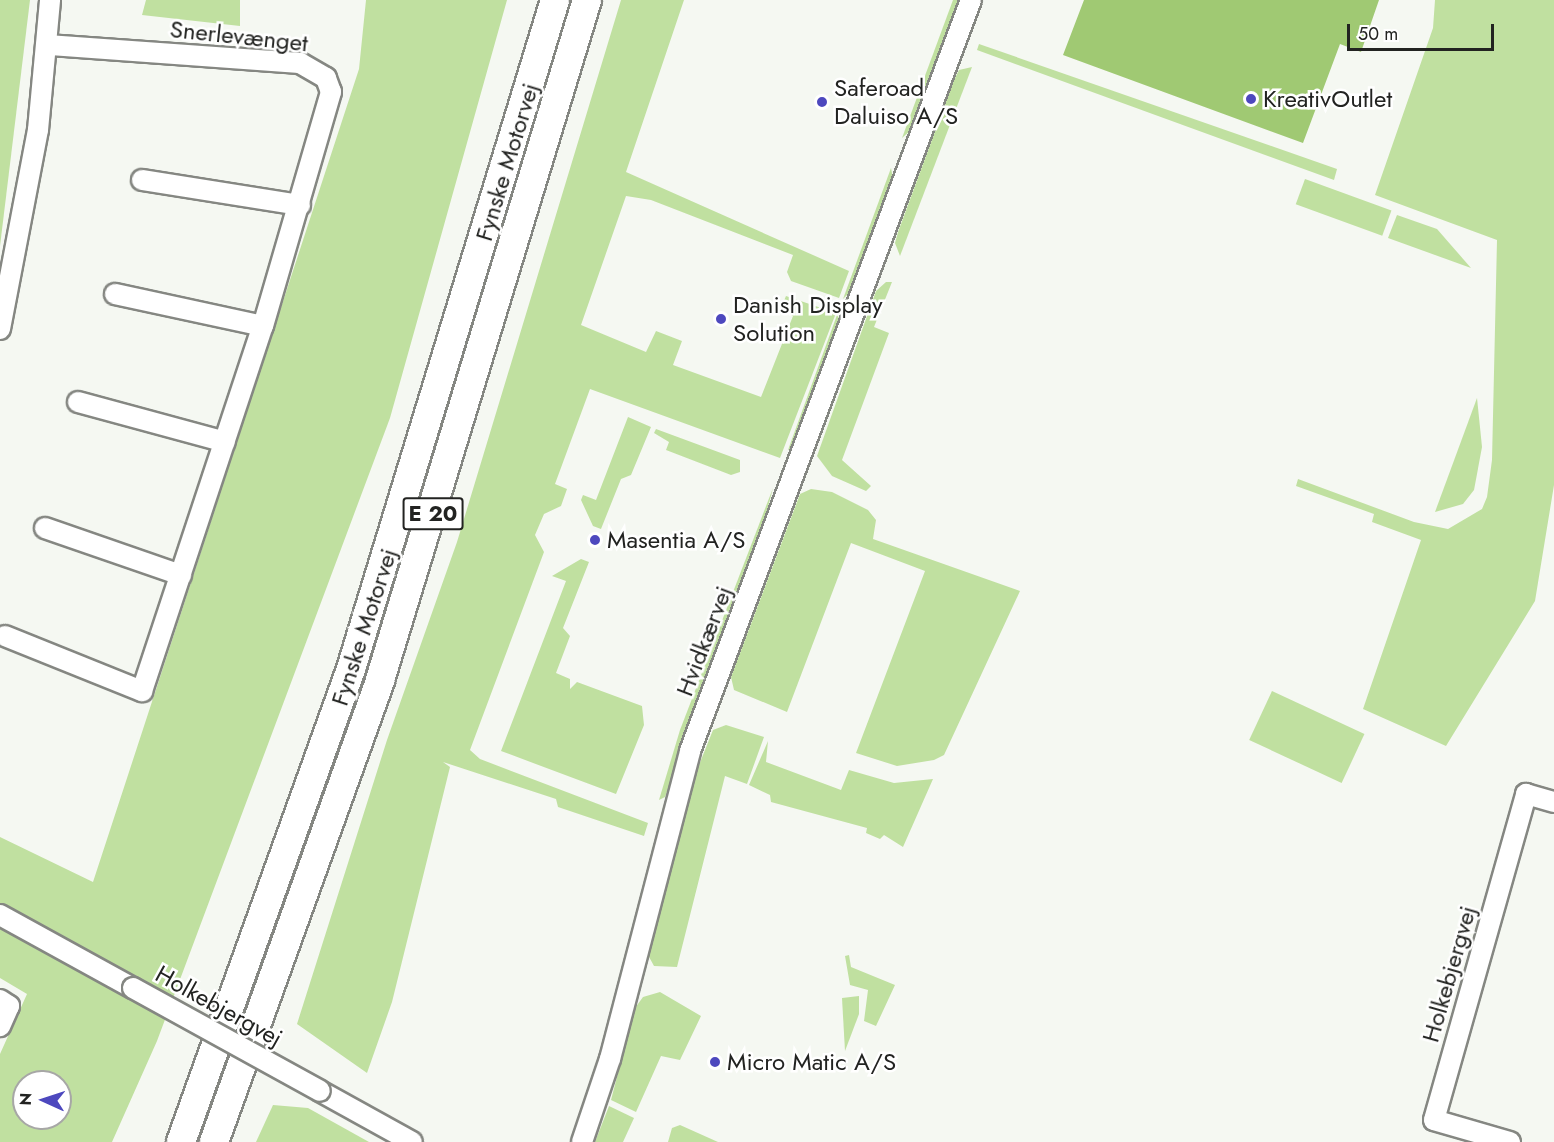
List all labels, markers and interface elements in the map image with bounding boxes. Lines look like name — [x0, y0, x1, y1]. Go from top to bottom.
scale bar — [1350, 12, 1497, 50]
street label: Snerlevænget — [169, 14, 309, 58]
text: 50 m — [1358, 21, 1398, 47]
place label: Saferoad Daluiso A/S — [834, 74, 958, 130]
street label: Fynske Motorvej — [469, 80, 545, 244]
place label: KreativOutlet — [1263, 85, 1392, 113]
marker: KreativOutlet — [1244, 92, 1258, 106]
marker: Saferoad Daluiso A/S — [815, 95, 829, 109]
place label: Danish Display Solution — [733, 291, 883, 347]
marker: Danish Display Solution — [714, 312, 728, 326]
road number: E 20 — [402, 495, 464, 533]
place label: Masentia A/S — [607, 526, 745, 554]
marker: Masentia A/S — [588, 533, 602, 547]
street label: Fynske Motorvej — [325, 545, 403, 709]
street label: Hvidkærvej — [670, 582, 738, 700]
street label: Holkebjergvej — [1416, 903, 1482, 1045]
street label: Holkebjergvej — [151, 959, 287, 1053]
place label: Micro Matic A/S — [727, 1048, 896, 1076]
marker: Micro Matic A/S — [708, 1055, 722, 1069]
north arrow — [12, 1070, 72, 1130]
text: N — [14, 1092, 37, 1106]

